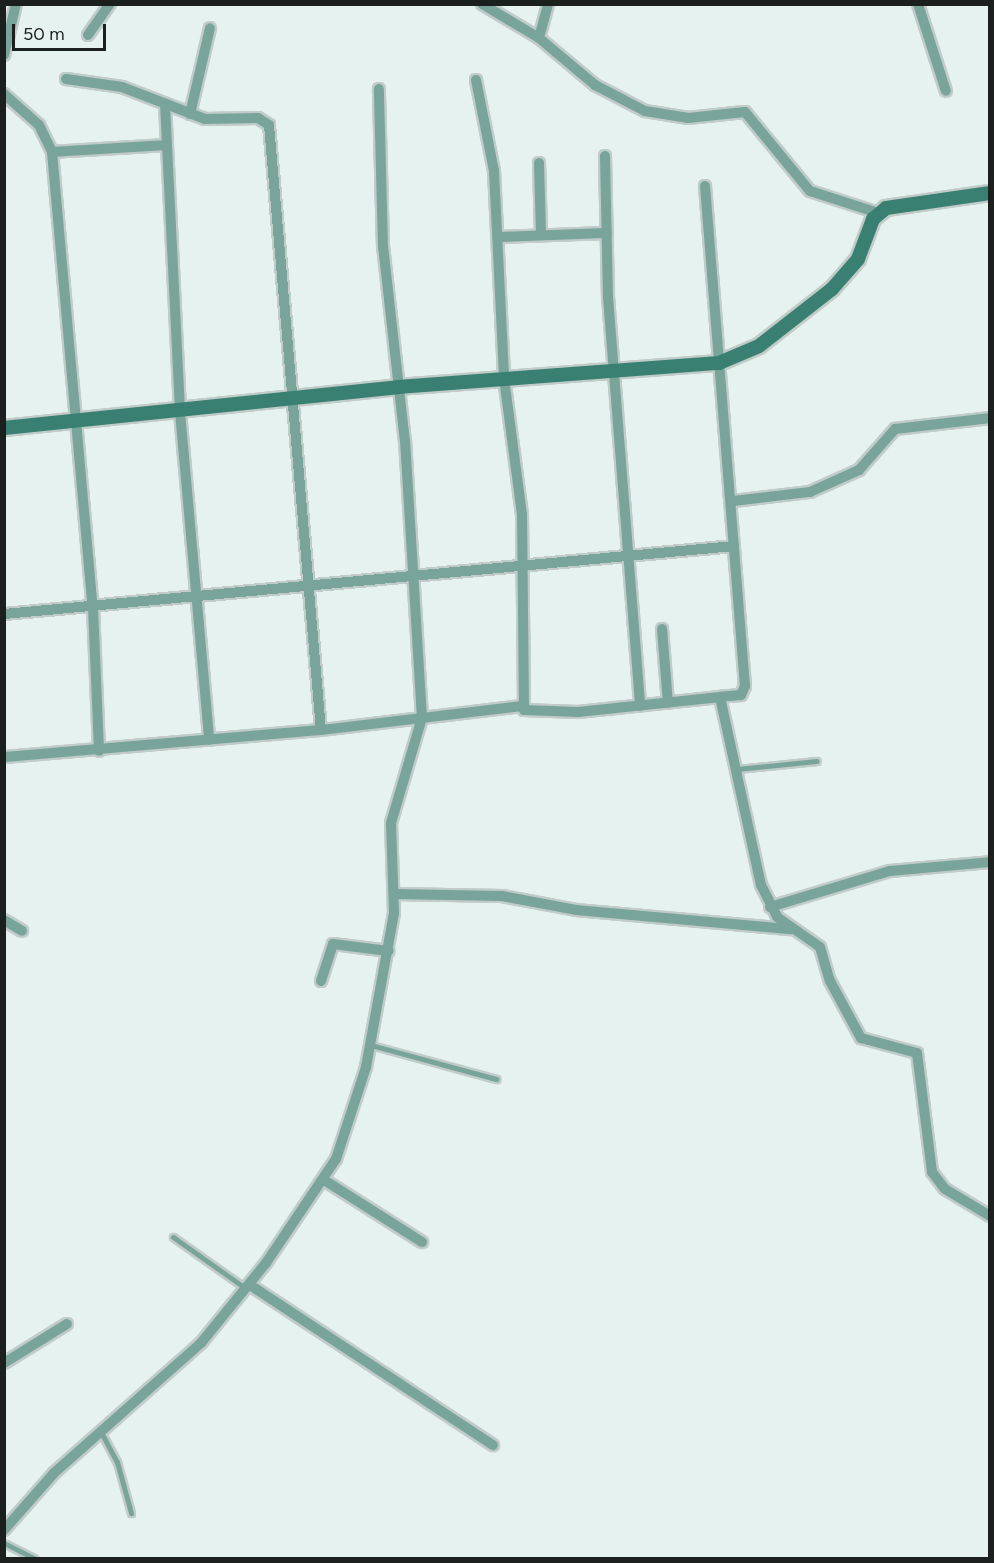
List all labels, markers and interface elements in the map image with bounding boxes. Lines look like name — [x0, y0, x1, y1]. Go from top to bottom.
scale bar — [15, 12, 110, 50]
text: 50 m — [23, 23, 65, 45]

